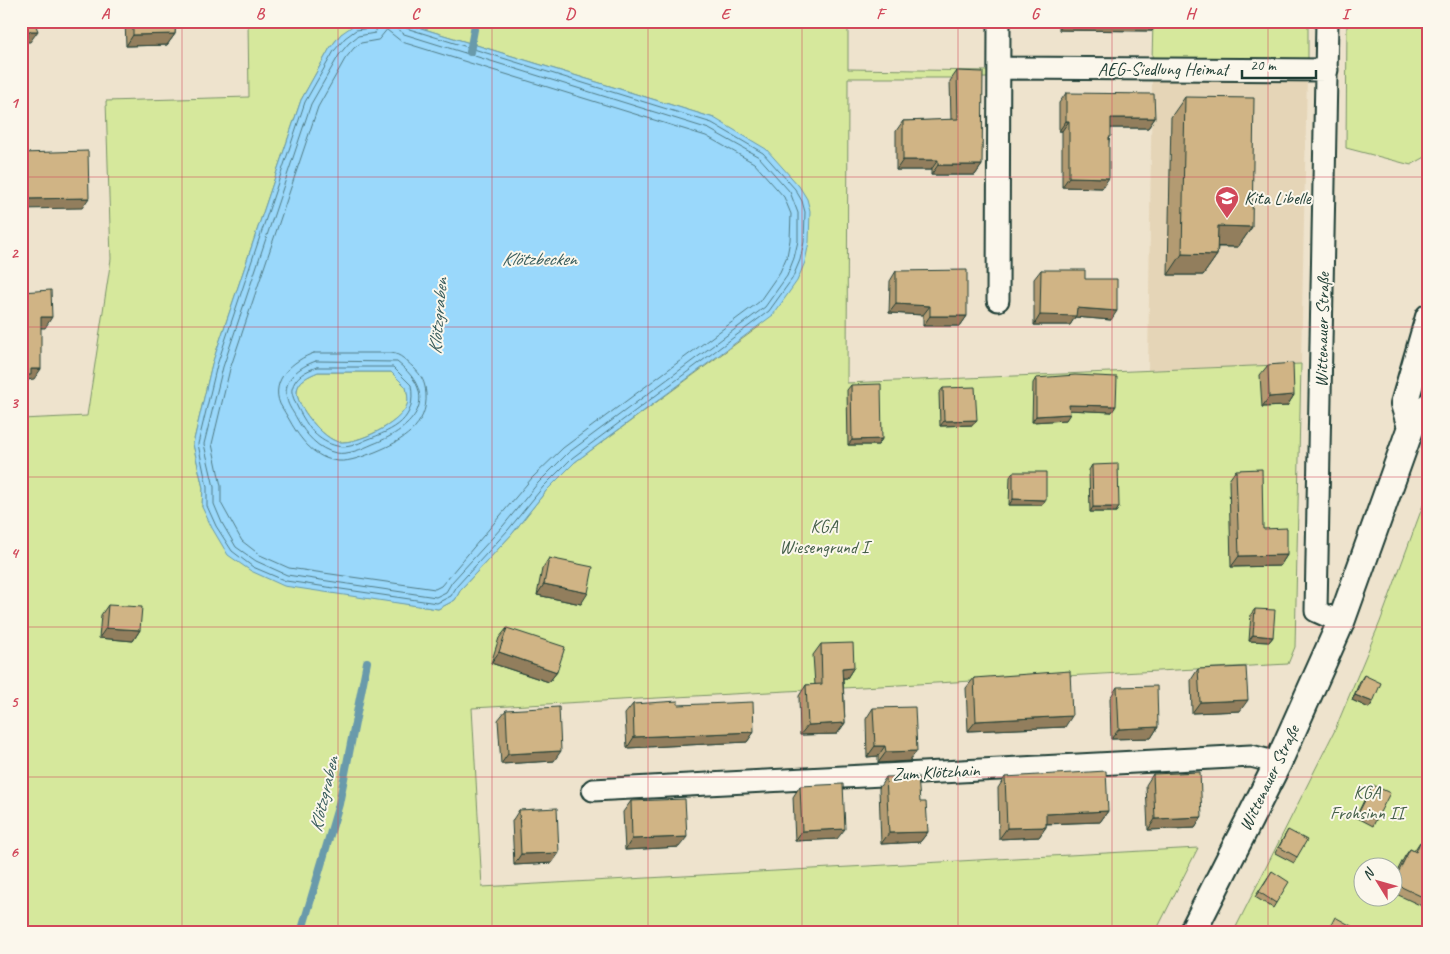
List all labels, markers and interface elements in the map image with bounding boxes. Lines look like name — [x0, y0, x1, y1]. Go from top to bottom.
text: A — [101, 4, 111, 24]
text: B — [256, 4, 266, 24]
text: C — [411, 4, 421, 24]
text: D — [565, 4, 576, 24]
text: E — [721, 4, 732, 24]
text: F — [876, 4, 887, 24]
text: G — [1031, 4, 1041, 24]
text: H — [1185, 4, 1197, 24]
text: I — [1342, 4, 1352, 24]
scale bar — [1242, 48, 1316, 80]
text: 20 m — [1250, 56, 1277, 75]
street label: AEG-Siedlung Heimat — [1098, 58, 1231, 80]
text: 1 — [10, 93, 19, 113]
school or university icon: Kita Libelle — [1214, 185, 1240, 219]
place label: Kita Libelle — [1244, 187, 1312, 209]
text: 2 — [10, 243, 19, 263]
water label: Klötzbecken — [502, 247, 579, 271]
street label: Wittenauer Straße — [1310, 271, 1334, 388]
water label: Klötzgraben — [423, 274, 454, 355]
text: 3 — [10, 393, 19, 413]
park label: KGA Wiesengrund I — [779, 515, 872, 558]
text: 4 — [10, 543, 19, 563]
text: 5 — [11, 692, 20, 712]
street label: Wittenauer Straße — [1234, 720, 1305, 835]
water label: Klötzgraben — [304, 752, 345, 834]
street label: Zum Klötzhain — [892, 759, 981, 785]
park label: KGA Frohsinn II — [1330, 781, 1408, 824]
text: 6 — [10, 842, 19, 862]
north arrow — [1352, 856, 1402, 906]
text: N — [1359, 864, 1379, 883]

